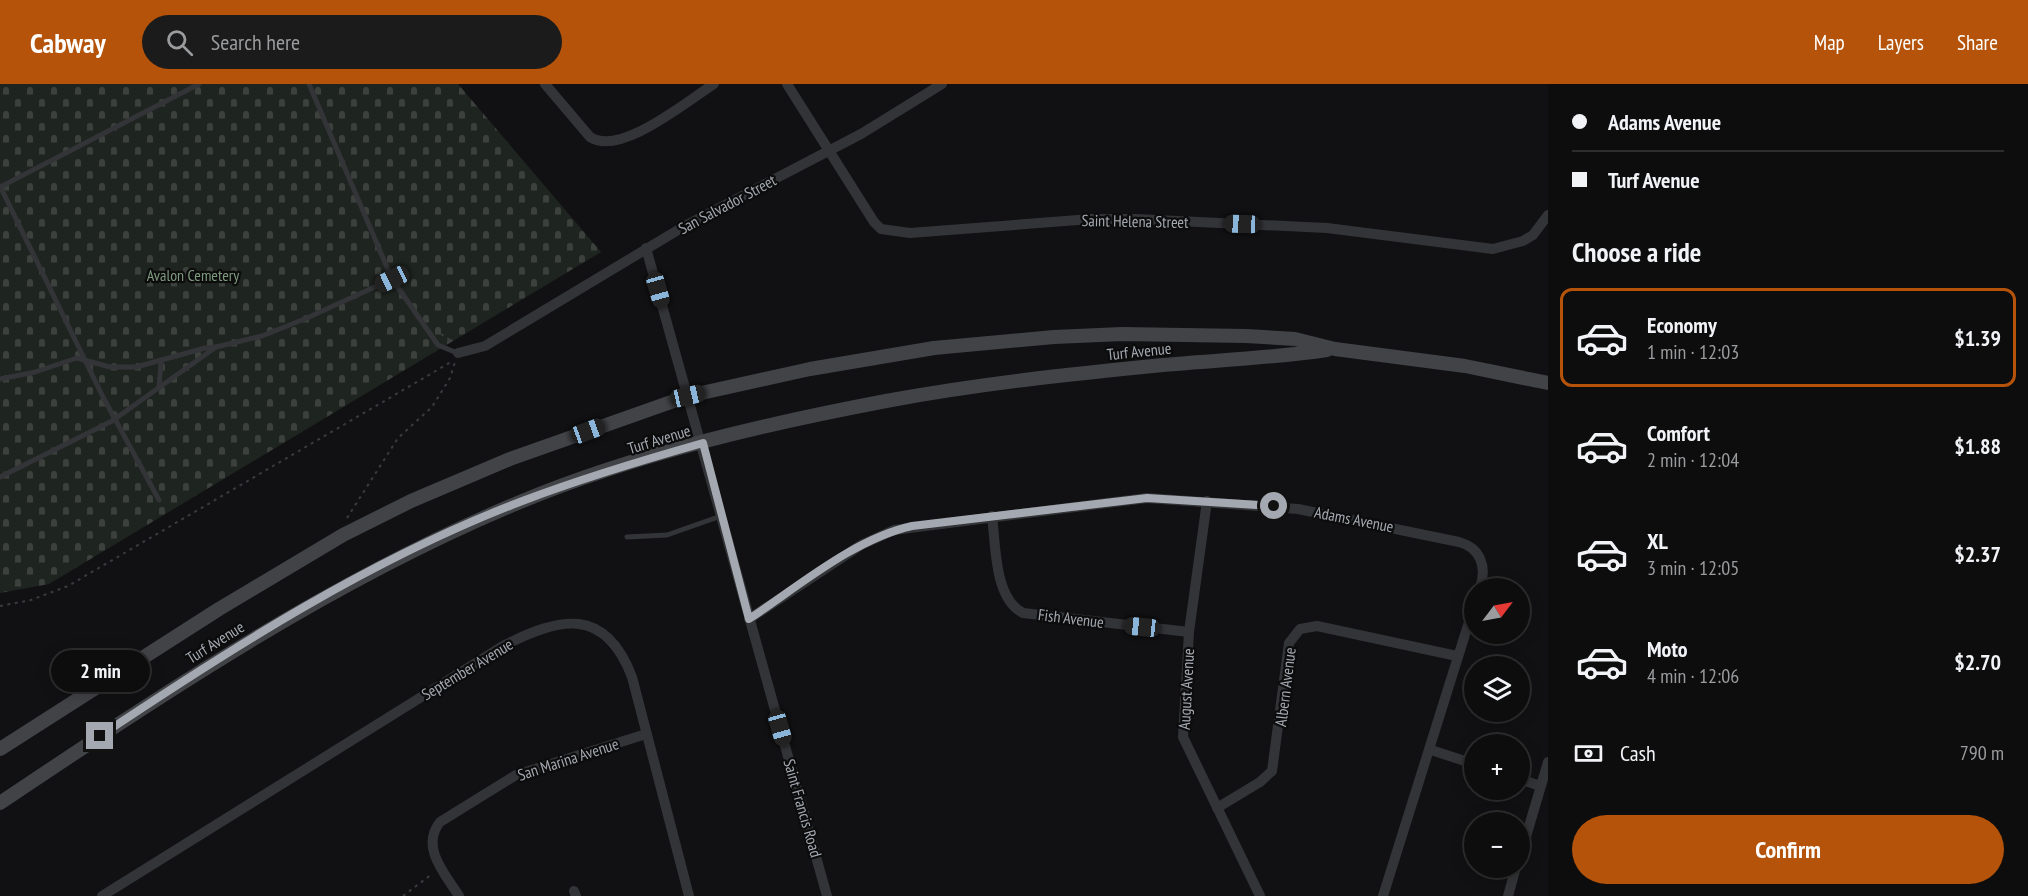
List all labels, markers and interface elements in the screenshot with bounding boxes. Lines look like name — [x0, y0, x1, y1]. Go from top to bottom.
search box — [142, 15, 562, 69]
text: Cabway — [30, 24, 106, 61]
icon: search — [163, 26, 196, 59]
text: Search here — [211, 28, 300, 56]
text: Map — [1814, 29, 1845, 56]
text: Layers — [1878, 29, 1924, 56]
text: Share — [1957, 29, 1998, 56]
text: Adams Avenue — [1608, 108, 1721, 136]
text: Turf Avenue — [1608, 166, 1700, 194]
street label: San Salvador Street — [675, 170, 780, 238]
street label: Saint Helena Street — [1081, 210, 1189, 232]
car — [1224, 214, 1260, 234]
text: Choose a ride — [1572, 235, 1701, 269]
car — [372, 263, 412, 295]
park label: Avalon Cemetery — [147, 265, 239, 285]
car — [644, 270, 672, 310]
icon: car — [1575, 311, 1629, 365]
text: Economy — [1647, 311, 1717, 339]
text: $1.39 — [1954, 324, 2001, 352]
street label: Turf Avenue — [1106, 338, 1172, 364]
text: 1 min · 12:03 — [1647, 339, 1739, 365]
car — [668, 383, 708, 409]
car — [568, 416, 608, 446]
icon: car — [1575, 419, 1629, 473]
text: Comfort — [1647, 419, 1710, 447]
street label: Turf Avenue — [625, 420, 693, 458]
text: $1.88 — [1954, 432, 2001, 460]
text: 2 min · 12:04 — [1647, 447, 1739, 473]
route start — [1260, 492, 1287, 519]
street label: Adams Avenue — [1313, 502, 1395, 536]
icon: car — [1575, 527, 1629, 581]
text: XL — [1647, 527, 1668, 555]
text: $2.37 — [1954, 540, 2001, 568]
text: 3 min · 12:05 — [1647, 555, 1739, 581]
north arrow — [1464, 578, 1530, 644]
map controls — [1464, 578, 1530, 878]
street label: Fish Avenue — [1037, 604, 1105, 632]
street label: Turf Avenue — [182, 616, 248, 668]
car — [1123, 616, 1161, 638]
street label: September Avenue — [418, 634, 516, 704]
icon: car — [1575, 635, 1629, 689]
text: Moto — [1647, 635, 1688, 663]
street label: Albern Avenue — [1270, 646, 1300, 728]
street label: August Avenue — [1174, 648, 1198, 730]
text: $2.70 — [1954, 648, 2001, 676]
callout: 2 min — [51, 649, 150, 691]
button: layers — [1464, 656, 1530, 722]
text: 2 min — [80, 658, 121, 684]
text: 4 min · 12:06 — [1647, 663, 1739, 689]
car — [766, 708, 794, 748]
route end — [86, 722, 113, 749]
street label: San Marina Avenue — [515, 733, 621, 785]
button: + — [1464, 734, 1530, 800]
icon: cash — [1572, 737, 1605, 770]
text: Cash — [1620, 739, 1656, 767]
text: 790 m — [1960, 740, 2004, 766]
street label: Saint Francis Road — [779, 757, 827, 859]
button: − — [1464, 812, 1530, 878]
button: Confirm — [1572, 815, 2004, 884]

